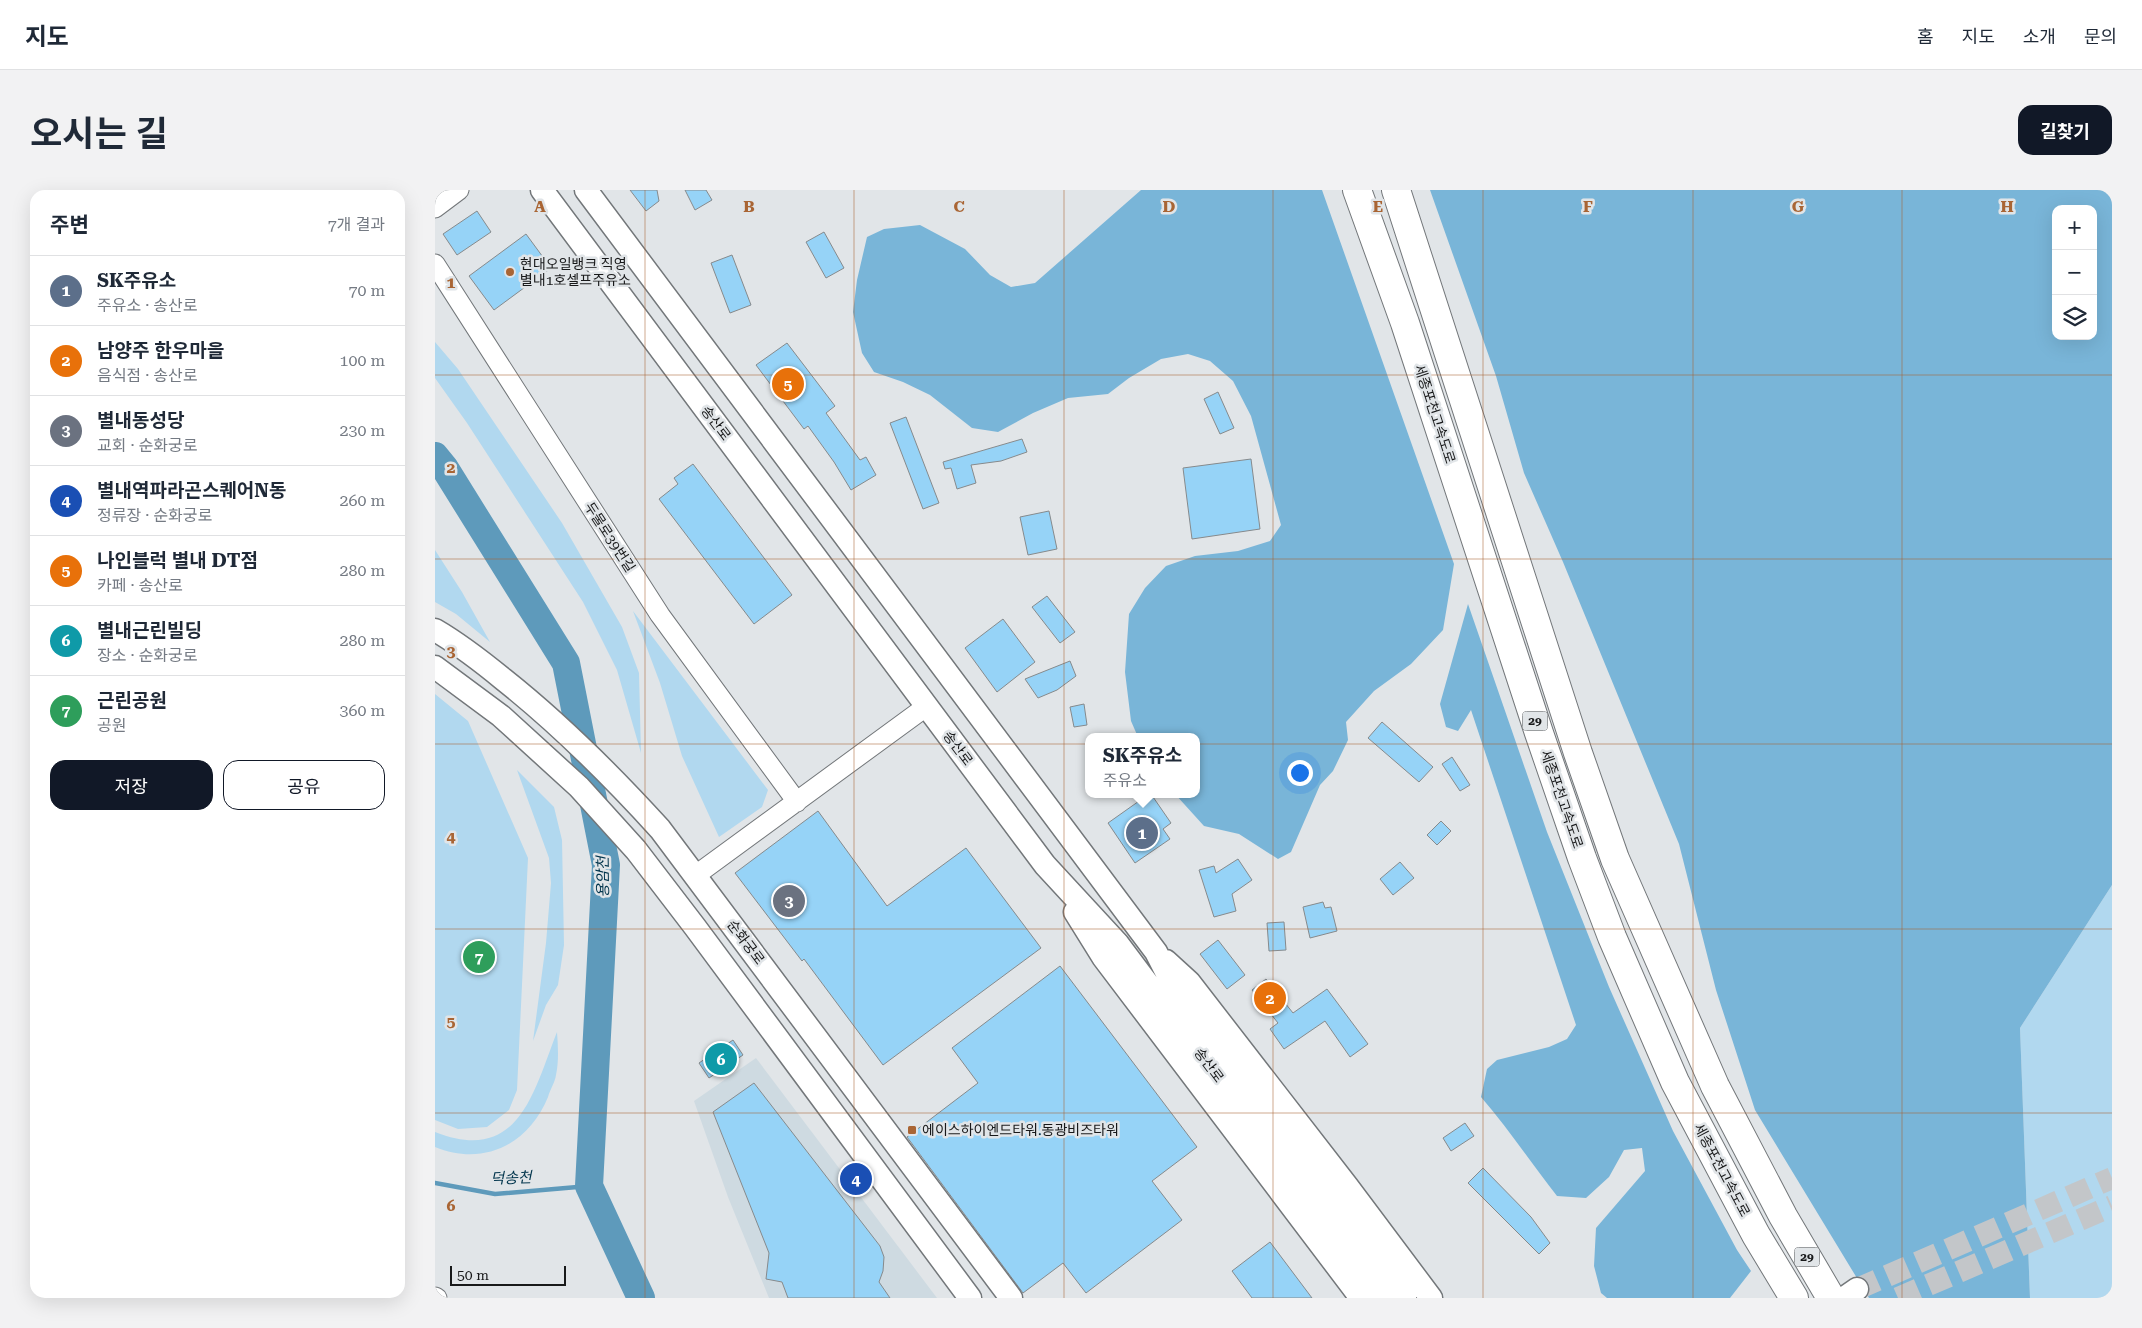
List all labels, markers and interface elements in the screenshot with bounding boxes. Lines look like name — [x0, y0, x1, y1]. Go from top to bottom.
text: 지도 — [25, 23, 69, 51]
text: 홈 — [1917, 26, 1934, 47]
text: 지도 — [1962, 26, 1995, 47]
text: 소개 — [2023, 26, 2056, 47]
text: 문의 — [2084, 26, 2117, 47]
button: 길찾기 — [2018, 105, 2112, 155]
text: 오시는 길 — [30, 114, 168, 155]
text: A — [534, 197, 546, 216]
text: B — [743, 197, 755, 216]
text: C — [953, 197, 965, 216]
text: D — [1163, 197, 1176, 216]
text: E — [1373, 197, 1383, 216]
text: F — [1583, 197, 1593, 216]
text: G — [1792, 197, 1805, 216]
text: H — [2000, 197, 2014, 216]
map controls — [2052, 205, 2097, 340]
button: + — [2052, 205, 2097, 250]
text: 주변 — [50, 213, 89, 237]
text: 7개 결과 — [328, 215, 385, 234]
button: − — [2052, 250, 2097, 295]
place label: 현대오일뱅크 직영 별내1호셀프주유소 — [520, 256, 631, 288]
marker: 현대오일뱅크 직영 별내1호셀프주유소 — [504, 266, 516, 278]
text: SK주유소 — [97, 269, 176, 292]
text: 1 — [447, 273, 456, 292]
text: 1 — [62, 281, 70, 300]
text: 70 m — [348, 281, 385, 300]
button: layers — [2052, 295, 2097, 340]
text: 주유소 · 송산로 — [97, 296, 197, 315]
text: 남양주 한우마을 — [97, 339, 224, 362]
text: 2 — [62, 351, 70, 370]
text: 100 m — [339, 351, 385, 370]
street label: 세종포천고속도로 — [1411, 363, 1459, 466]
pin: 5 — [772, 365, 804, 403]
text: 음식점 · 송산로 — [97, 366, 197, 385]
street label: 송산로 — [698, 403, 734, 443]
text: 별내동성당 — [97, 409, 184, 432]
text: 3 — [62, 421, 70, 440]
text: 230 m — [339, 421, 385, 440]
text: 교회 · 순화궁로 — [97, 436, 197, 455]
text: 2 — [447, 458, 456, 477]
text: 별내역파라곤스퀘어N동 — [97, 479, 286, 502]
text: 4 — [62, 491, 70, 510]
text: 260 m — [339, 491, 385, 510]
street label: 두물로39번길 — [581, 499, 639, 575]
text: 정류장 · 순화궁로 — [97, 506, 212, 525]
text: 나인블럭 별내 DT점 — [97, 549, 258, 572]
text: 5 — [62, 561, 70, 580]
text: 280 m — [339, 561, 385, 580]
text: 카페 · 송산로 — [97, 576, 183, 595]
text: 별내근린빌딩 — [97, 619, 202, 642]
text: 6 — [62, 631, 70, 650]
text: 280 m — [339, 631, 385, 650]
text: 3 — [447, 642, 456, 661]
text: 장소 · 순화궁로 — [97, 646, 197, 665]
text: 근린공원 — [97, 689, 167, 712]
text: 7 — [62, 701, 70, 720]
text: 360 m — [339, 701, 385, 720]
road number: 29 — [1523, 712, 1547, 730]
text: 공원 — [97, 716, 126, 735]
street label: 송산로 — [940, 728, 976, 768]
popup — [1085, 733, 1200, 798]
text: SK주유소 — [1103, 744, 1182, 767]
street label: 세종포천고속도로 — [1538, 748, 1586, 850]
button: 저장 — [50, 760, 213, 810]
button: 공유 — [223, 760, 385, 810]
your location — [1287, 760, 1313, 786]
text: 주유소 — [1103, 771, 1147, 790]
pin: 1 — [1126, 814, 1158, 852]
text: 4 — [447, 827, 456, 846]
water label: 용암천 — [594, 854, 612, 898]
pin: 3 — [773, 882, 805, 920]
street label: 순화궁로 — [724, 917, 768, 967]
pin: 7 — [463, 938, 495, 976]
pin: 2 — [1254, 979, 1286, 1017]
text: 5 — [447, 1012, 456, 1031]
pin: 6 — [705, 1040, 737, 1078]
street label: 송산로 — [1191, 1045, 1227, 1085]
street label: 세종포천고속도로 — [1691, 1121, 1753, 1219]
place label: 에이스하이엔드타워.동광비즈타워 — [922, 1122, 1119, 1138]
marker: 에이스하이엔드타워.동광비즈타워 — [906, 1124, 918, 1136]
pin: 4 — [840, 1160, 872, 1198]
water label: 덕송천 — [490, 1168, 534, 1188]
text: 6 — [447, 1196, 456, 1215]
road number: 29 — [1795, 1248, 1819, 1266]
scale bar — [450, 1263, 566, 1286]
text: 50 m — [457, 1267, 489, 1283]

